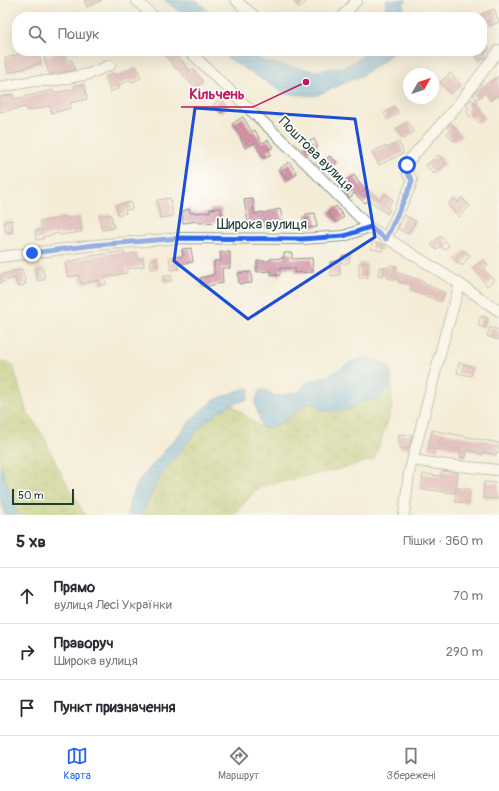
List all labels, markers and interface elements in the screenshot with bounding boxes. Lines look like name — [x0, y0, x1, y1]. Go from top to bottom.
search box — [12, 12, 487, 56]
icon: search — [26, 23, 48, 45]
text: Пошук — [58, 25, 100, 44]
north arrow — [403, 68, 439, 104]
callout: Кільчень — [181, 80, 253, 107]
text: Кільчень — [189, 85, 245, 104]
street label: Поштова вулиця — [275, 113, 357, 195]
route start — [398, 156, 416, 174]
street label: Широка вулиця — [217, 216, 307, 233]
route end — [23, 244, 41, 262]
scale bar — [12, 487, 74, 506]
text: 50 m — [18, 489, 44, 502]
text: 5 хв — [16, 531, 46, 552]
text: Пішки · 360 m — [403, 533, 483, 549]
text: Прямо — [54, 578, 95, 597]
icon: ahead — [16, 585, 38, 607]
text: 70 m — [453, 588, 483, 604]
text: вулиця Лесі Українки — [54, 597, 172, 613]
text: Праворуч — [54, 634, 114, 653]
icon: right — [16, 641, 38, 663]
text: 290 m — [446, 644, 483, 660]
text: Широка вулиця — [54, 653, 138, 669]
icon: arrive — [16, 697, 38, 719]
text: Пункт призначення — [54, 698, 175, 717]
tab: Карта — [64, 745, 91, 782]
tab: Маршрут — [218, 745, 259, 782]
tab: Збережені — [387, 745, 435, 782]

